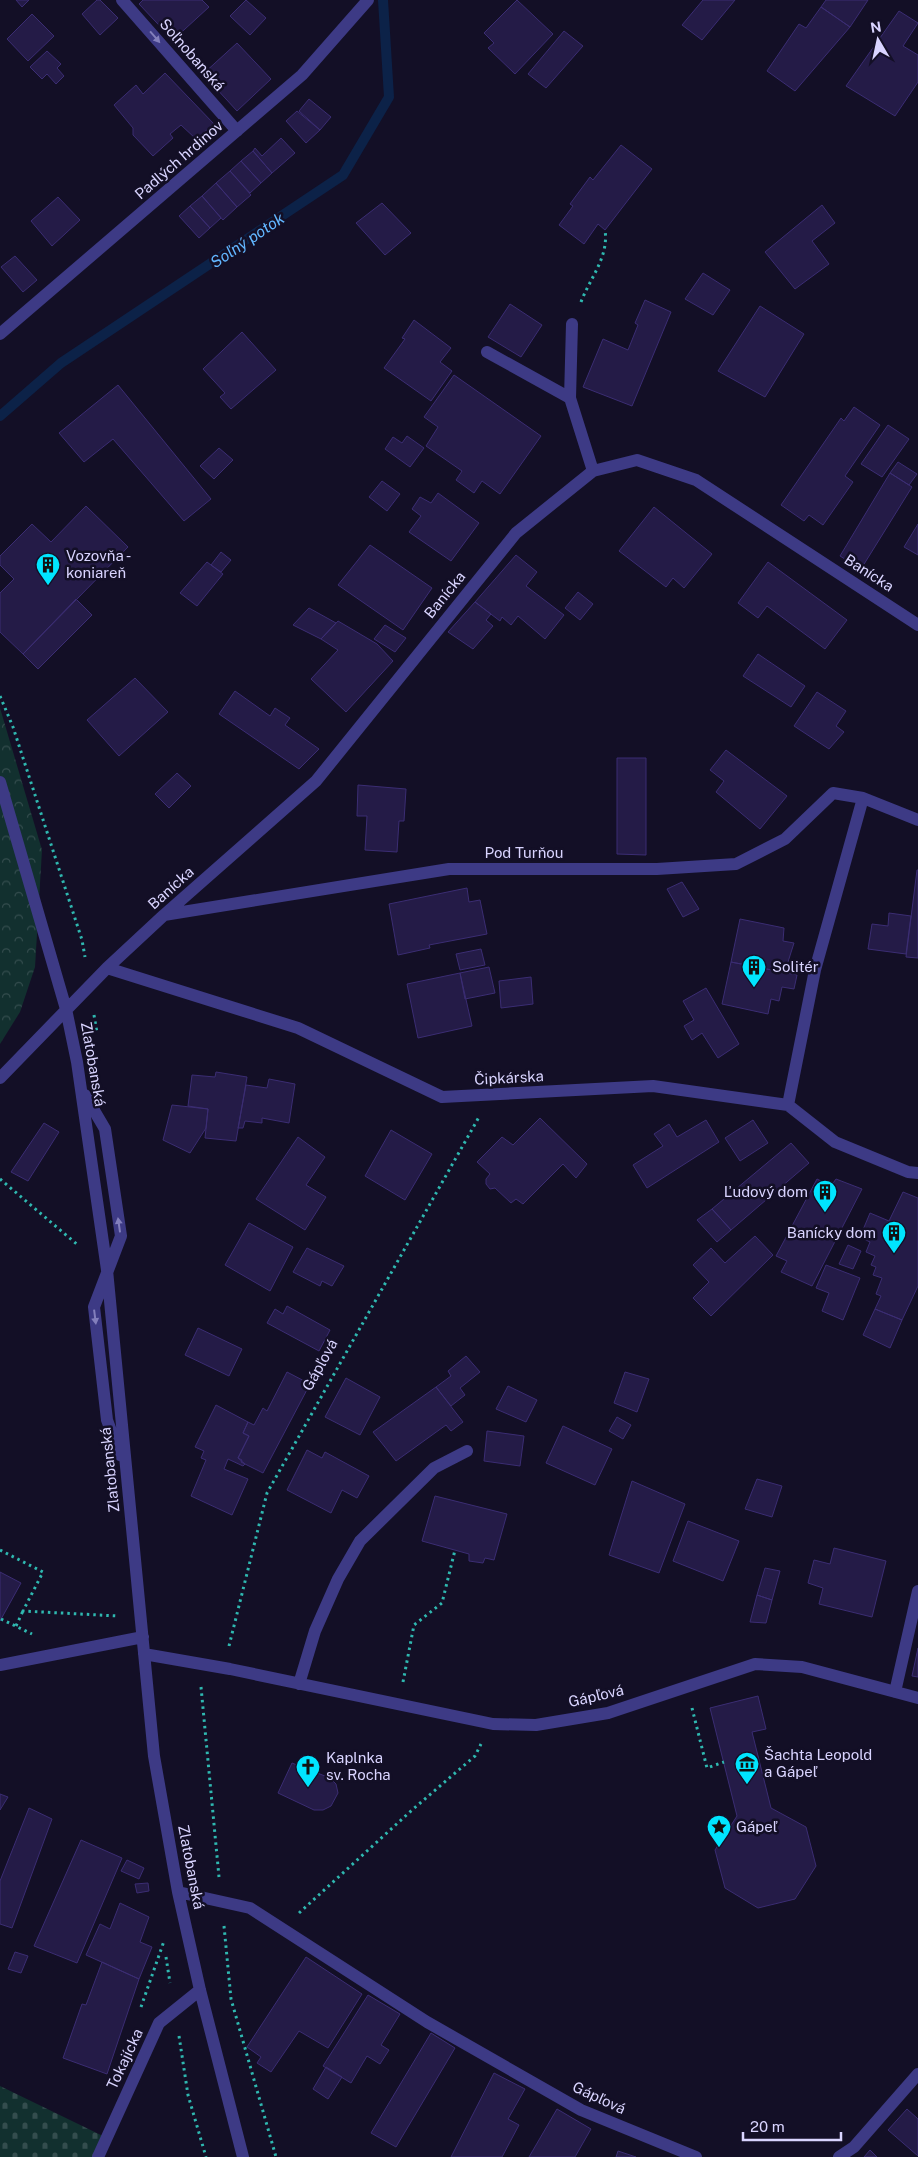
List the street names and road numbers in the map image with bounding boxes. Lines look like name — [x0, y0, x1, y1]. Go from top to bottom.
street label: Soľnobanská — [156, 15, 228, 94]
street label: Padlých hrdinov — [131, 117, 226, 202]
street label: Banícka — [841, 550, 897, 595]
street label: Banícka — [421, 568, 469, 621]
street label: Pod Turňou — [484, 844, 564, 861]
street label: Banícka — [144, 863, 197, 912]
street label: Zlatobanská — [78, 1020, 109, 1108]
street label: Čipkárska — [474, 1067, 544, 1088]
street label: Gápľová — [298, 1336, 341, 1394]
street label: Zlatobanská — [97, 1427, 122, 1514]
street label: Gápľová — [566, 1681, 625, 1710]
street label: Zlatobanská — [175, 1823, 208, 1911]
street label: Tokajícka — [103, 2026, 146, 2092]
street label: Gápľová — [570, 2078, 628, 2117]

